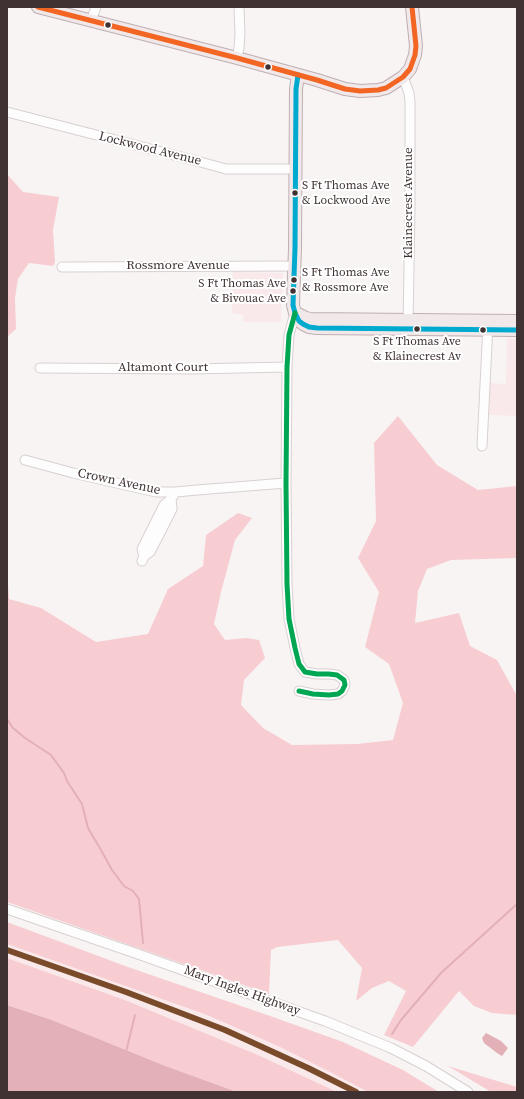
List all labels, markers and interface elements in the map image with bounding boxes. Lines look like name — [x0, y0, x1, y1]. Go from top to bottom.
unlabelled marker — [103, 20, 113, 30]
unlabelled marker — [263, 62, 273, 72]
street label: Lockwood Avenue — [97, 129, 203, 169]
street label: Klainecrest Avenue — [401, 147, 417, 259]
place label: S Ft Thomas Ave & Lockwood Ave — [302, 179, 390, 207]
marker: S Ft Thomas Ave & Lockwood Ave — [290, 188, 300, 198]
street label: Rossmore Avenue — [126, 258, 230, 274]
place label: S Ft Thomas Ave & Rossmore Ave — [302, 266, 390, 294]
marker: S Ft Thomas Ave & Rossmore Ave — [289, 275, 299, 285]
place label: S Ft Thomas Ave & Bivouac Ave — [198, 277, 286, 305]
marker: S Ft Thomas Ave & Bivouac Ave — [288, 286, 298, 296]
marker: S Ft Thomas Ave & Klainecrest Av — [412, 324, 422, 334]
unlabelled marker — [478, 325, 488, 335]
place label: S Ft Thomas Ave & Klainecrest Av — [373, 335, 461, 363]
street label: Altamont Court — [118, 360, 208, 376]
street label: Crown Avenue — [76, 466, 162, 498]
street label: Mary Ingles Highway — [182, 963, 302, 1019]

